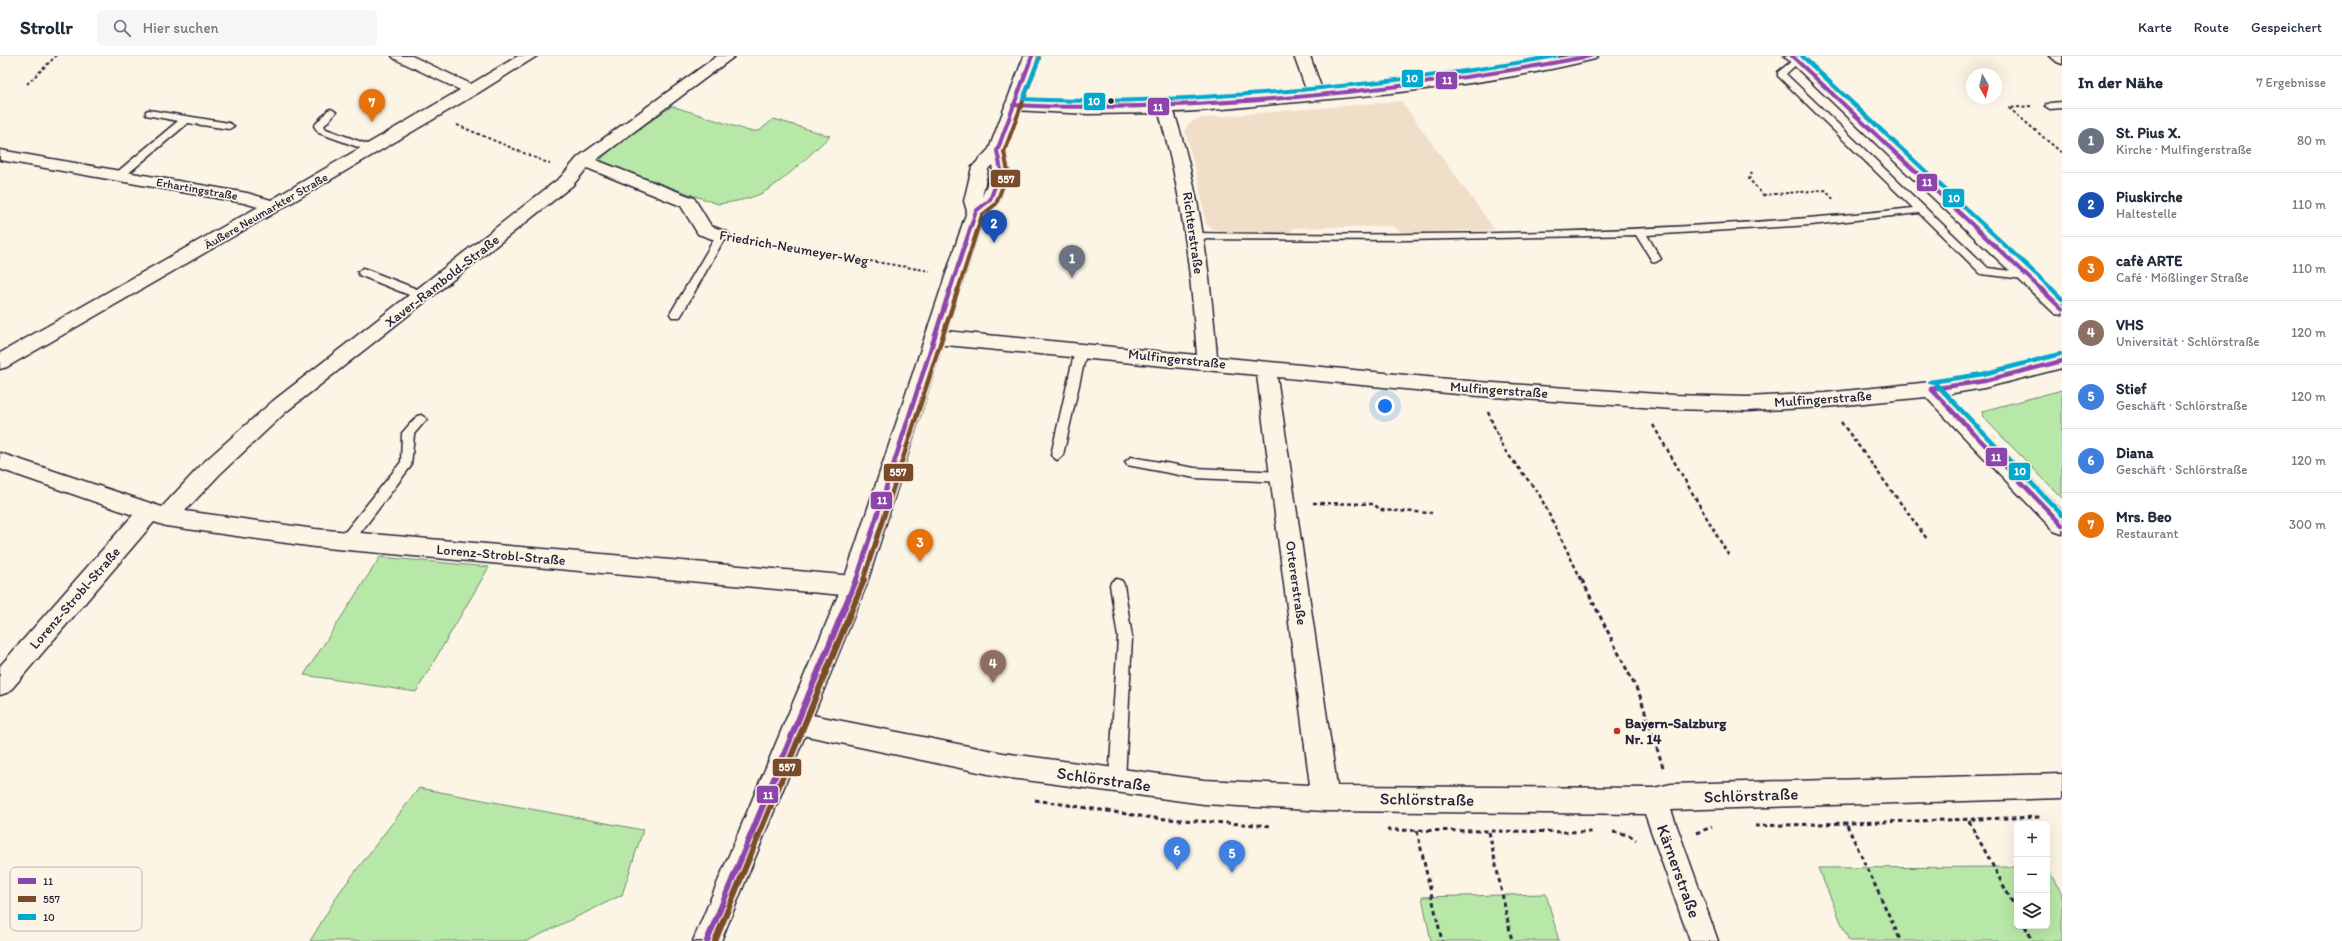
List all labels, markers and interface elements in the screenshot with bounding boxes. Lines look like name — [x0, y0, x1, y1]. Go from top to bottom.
search box — [97, 10, 377, 46]
text: Strollr — [20, 16, 73, 39]
icon: search — [111, 17, 133, 39]
text: Hier suchen — [143, 19, 219, 37]
text: Karte — [2138, 19, 2172, 36]
text: Route — [2194, 19, 2229, 36]
text: Gespeichert — [2251, 19, 2322, 36]
north arrow — [1966, 68, 2002, 104]
line badge: 10 — [1401, 69, 1424, 88]
line badge: 11 — [1435, 71, 1458, 90]
text: 10 — [1406, 72, 1418, 85]
text: In der Nähe — [2078, 72, 2163, 92]
text: 11 — [1442, 74, 1453, 87]
text: 7 Ergebnisse — [2256, 75, 2326, 90]
pin: 7 — [359, 89, 385, 122]
line badge: 10 — [1083, 92, 1106, 111]
text: 10 — [1088, 95, 1100, 108]
unlabelled marker — [1106, 96, 1116, 106]
line badge: 11 — [1147, 97, 1170, 116]
text: 11 — [1153, 101, 1164, 114]
text: St. Pius X. — [2116, 124, 2181, 142]
text: 1 — [2088, 133, 2094, 148]
text: 80 m — [2297, 133, 2326, 148]
text: Kirche · Mulfingerstraße — [2116, 142, 2252, 157]
line badge: 557 — [990, 169, 1021, 188]
street label: Äußere Neumarkter Straße — [202, 170, 330, 252]
text: 557 — [997, 173, 1015, 186]
line badge: 11 — [1916, 173, 1938, 192]
street label: Erhartingstraße — [155, 175, 239, 203]
text: 11 — [1922, 176, 1933, 189]
line badge: 10 — [1942, 188, 1965, 208]
text: Piuskirche — [2116, 188, 2183, 206]
street label: Richterstraße — [1179, 191, 1207, 276]
text: 10 — [1948, 192, 1960, 205]
text: 2 — [2088, 197, 2094, 212]
text: 110 m — [2292, 197, 2326, 212]
text: Haltestelle — [2116, 206, 2177, 221]
pin: 2 — [981, 210, 1007, 243]
street label: Friedrich-Neumeyer-Weg — [718, 227, 871, 270]
street label: Xaver-Rambold-Straße — [381, 231, 503, 331]
pin: 1 — [1059, 245, 1085, 278]
text: cafè ARTE — [2116, 252, 2183, 270]
text: 3 — [2087, 261, 2095, 276]
text: 110 m — [2292, 261, 2326, 276]
text: Café · Mößlinger Straße — [2116, 270, 2249, 285]
text: VHS — [2116, 316, 2144, 334]
text: 4 — [2087, 325, 2095, 340]
text: 120 m — [2291, 325, 2326, 340]
text: Universität · Schlörstraße — [2116, 334, 2260, 349]
street label: Mulfingerstraße — [1127, 345, 1227, 373]
street label: Mulfingerstraße — [1450, 378, 1549, 402]
text: Stief — [2116, 380, 2147, 398]
street label: Mulfingerstraße — [1774, 387, 1873, 411]
text: 5 — [2088, 389, 2094, 404]
text: 120 m — [2291, 389, 2326, 404]
your location — [1375, 396, 1395, 416]
text: Geschäft · Schlörstraße — [2116, 398, 2247, 413]
text: Diana — [2116, 444, 2153, 462]
line badge: 11 — [1985, 447, 2008, 467]
text: 11 — [1991, 451, 2002, 464]
text: 6 — [2088, 453, 2094, 468]
text: 120 m — [2291, 453, 2326, 468]
line badge: 10 — [2008, 462, 2031, 481]
text: Geschäft · Schlörstraße — [2116, 462, 2247, 477]
line badge: 557 — [883, 463, 914, 482]
text: 10 — [2014, 465, 2026, 478]
text: 557 — [889, 466, 907, 479]
line badge: 11 — [870, 491, 893, 510]
text: 11 — [877, 494, 888, 507]
text: Mrs. Beo — [2116, 508, 2172, 526]
text: 7 — [2088, 517, 2094, 532]
text: 300 m — [2289, 517, 2326, 532]
text: Restaurant — [2116, 526, 2178, 541]
pin: 3 — [907, 529, 933, 562]
street label: Ortererstraße — [1282, 540, 1310, 627]
street label: Lorenz-Strobl-Straße — [436, 541, 567, 569]
street label: Lorenz-Strobl-Straße — [26, 543, 124, 653]
pin: 4 — [980, 650, 1006, 683]
place label: Bayern-Salzburg Nr. 14 — [1625, 715, 1727, 748]
marker: Bayern-Salzburg Nr. 14 — [1612, 726, 1622, 736]
line badge: 557 — [772, 758, 802, 777]
text: 557 — [778, 761, 796, 774]
street label: Schlörstraße — [1056, 763, 1152, 795]
street label: Schlörstraße — [1703, 783, 1799, 807]
line badge: 11 — [756, 785, 779, 804]
street label: Schlörstraße — [1380, 788, 1474, 810]
text: 11 — [763, 789, 774, 802]
map controls — [2014, 821, 2050, 929]
button: + — [2014, 821, 2050, 857]
street label: Kärnerstraße — [1653, 822, 1705, 920]
pin: 6 — [1164, 837, 1190, 870]
pin: 5 — [1219, 840, 1245, 873]
button: − — [2014, 857, 2050, 893]
legend — [10, 867, 142, 931]
text: 11 — [43, 875, 53, 888]
text: 557 — [43, 893, 61, 906]
button: layers — [2014, 893, 2050, 929]
text: 10 — [43, 911, 55, 924]

